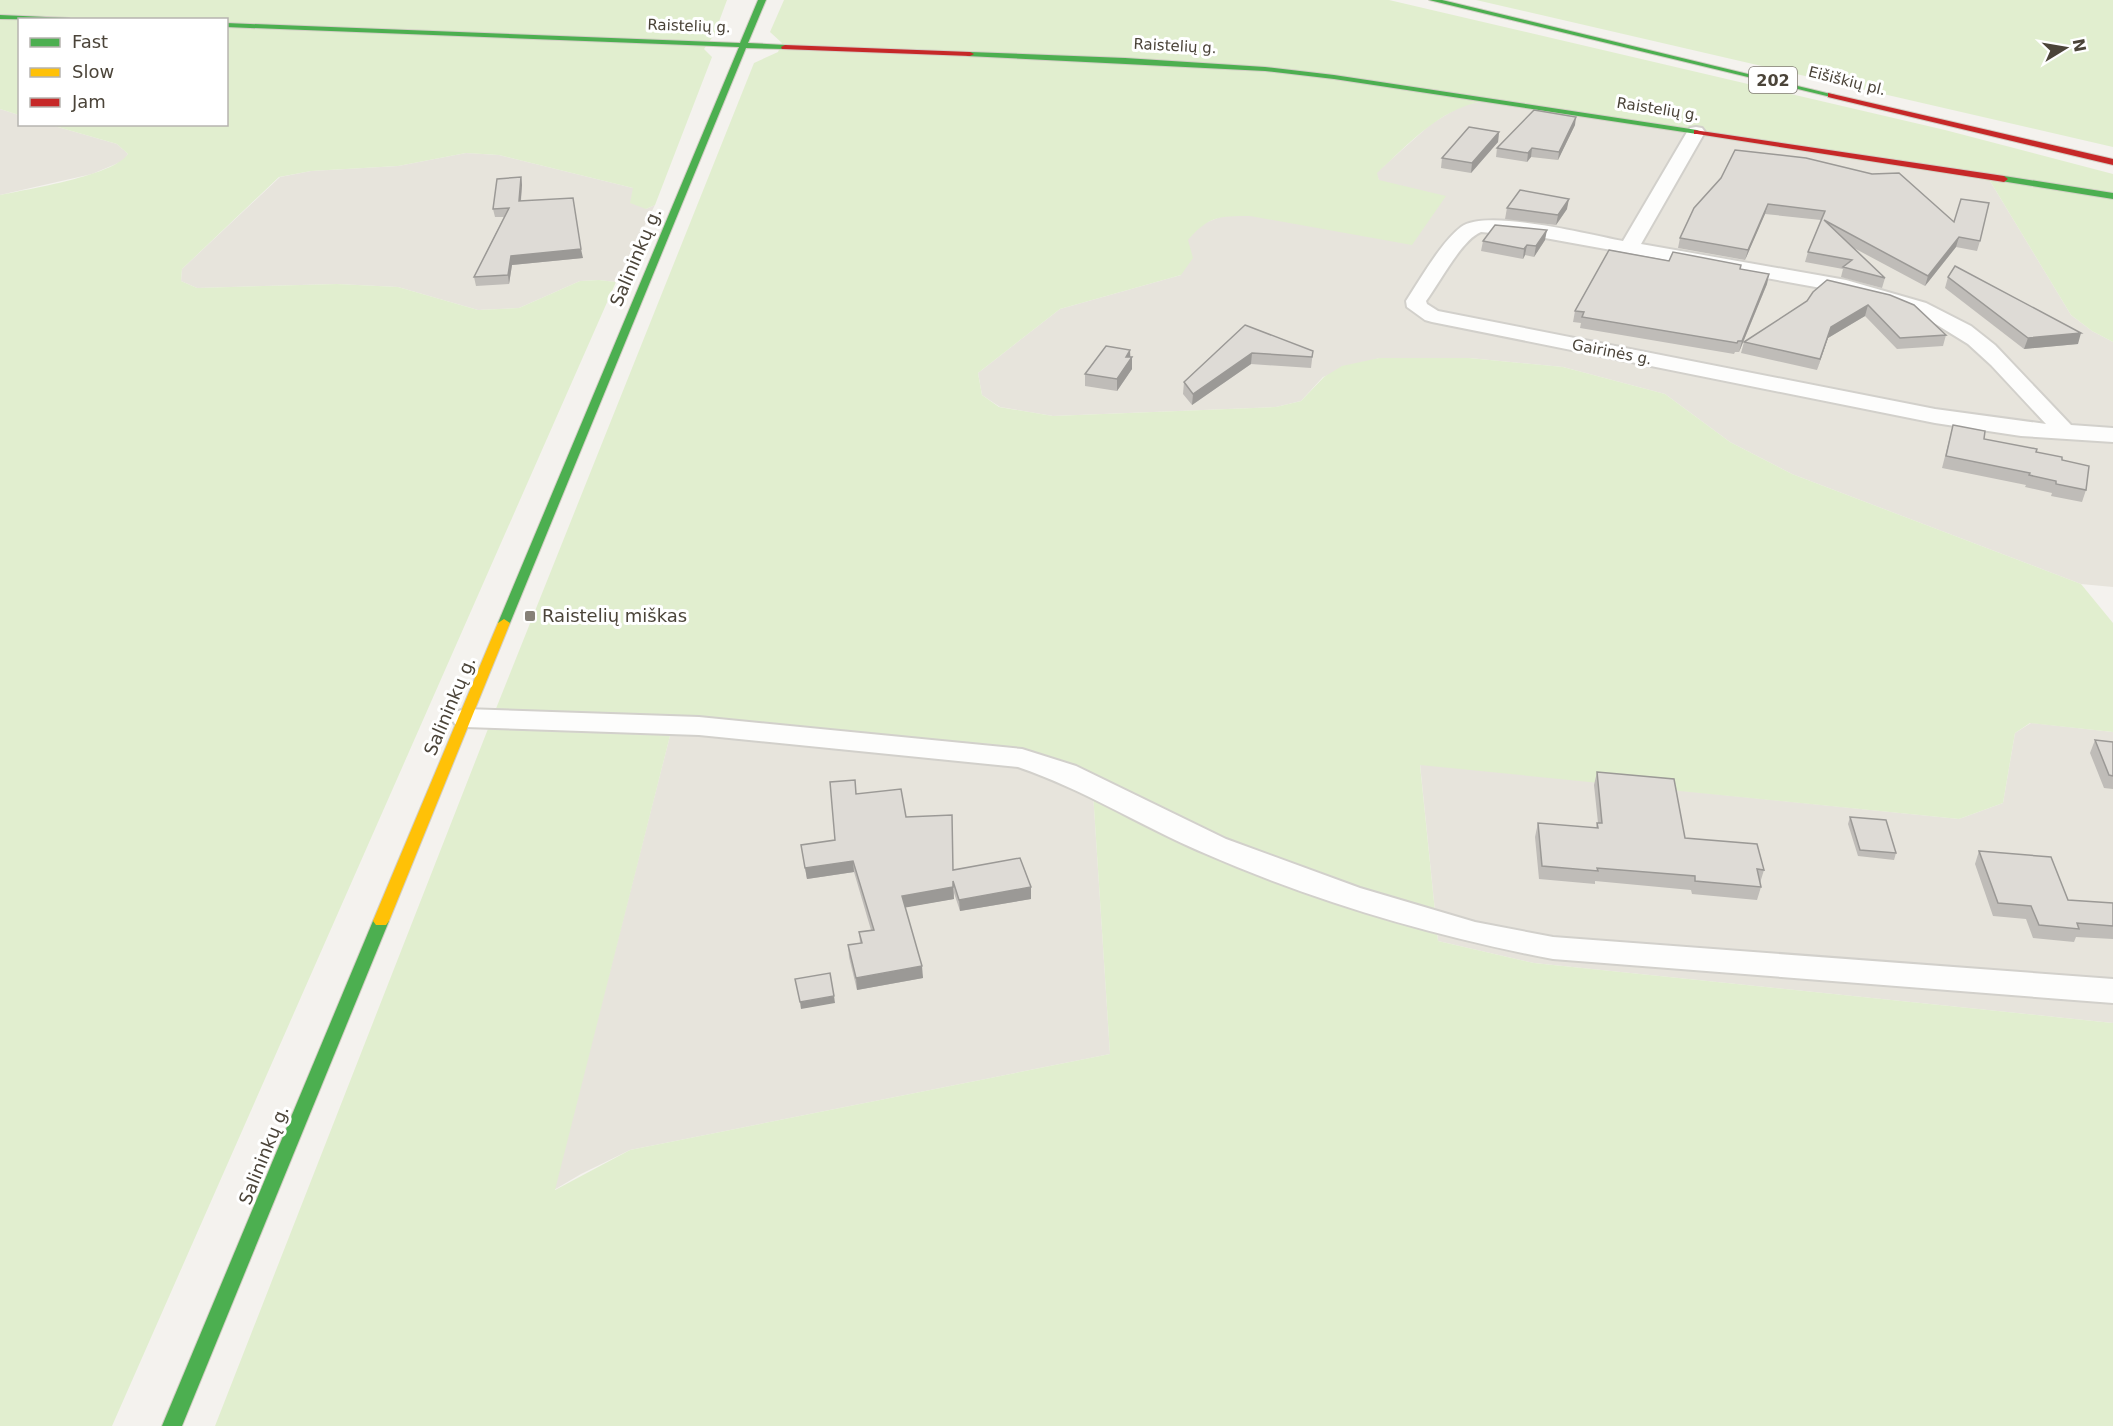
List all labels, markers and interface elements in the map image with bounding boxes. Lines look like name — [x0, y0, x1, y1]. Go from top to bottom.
street label: Raistelių g. — [647, 16, 731, 36]
legend — [18, 18, 228, 126]
north arrow — [2035, 18, 2095, 78]
text: Fast — [72, 31, 108, 52]
street label: Raistelių g. — [1133, 35, 1217, 57]
text: N — [2069, 37, 2090, 54]
text: Slow — [72, 61, 114, 82]
street label: Eišiškių pl. — [1806, 63, 1888, 99]
road number: 202 — [1749, 67, 1797, 93]
text: Jam — [71, 91, 106, 112]
street label: Raistelių g. — [1615, 94, 1701, 124]
street label: Salininkų g. — [605, 204, 666, 309]
street label: Gairinės g. — [1571, 335, 1653, 369]
place label: Raistelių miškas — [542, 605, 687, 626]
marker: Raistelių miškas — [523, 609, 537, 623]
street label: Salininkų g. — [419, 653, 480, 758]
street label: Salininkų g. — [234, 1102, 293, 1207]

